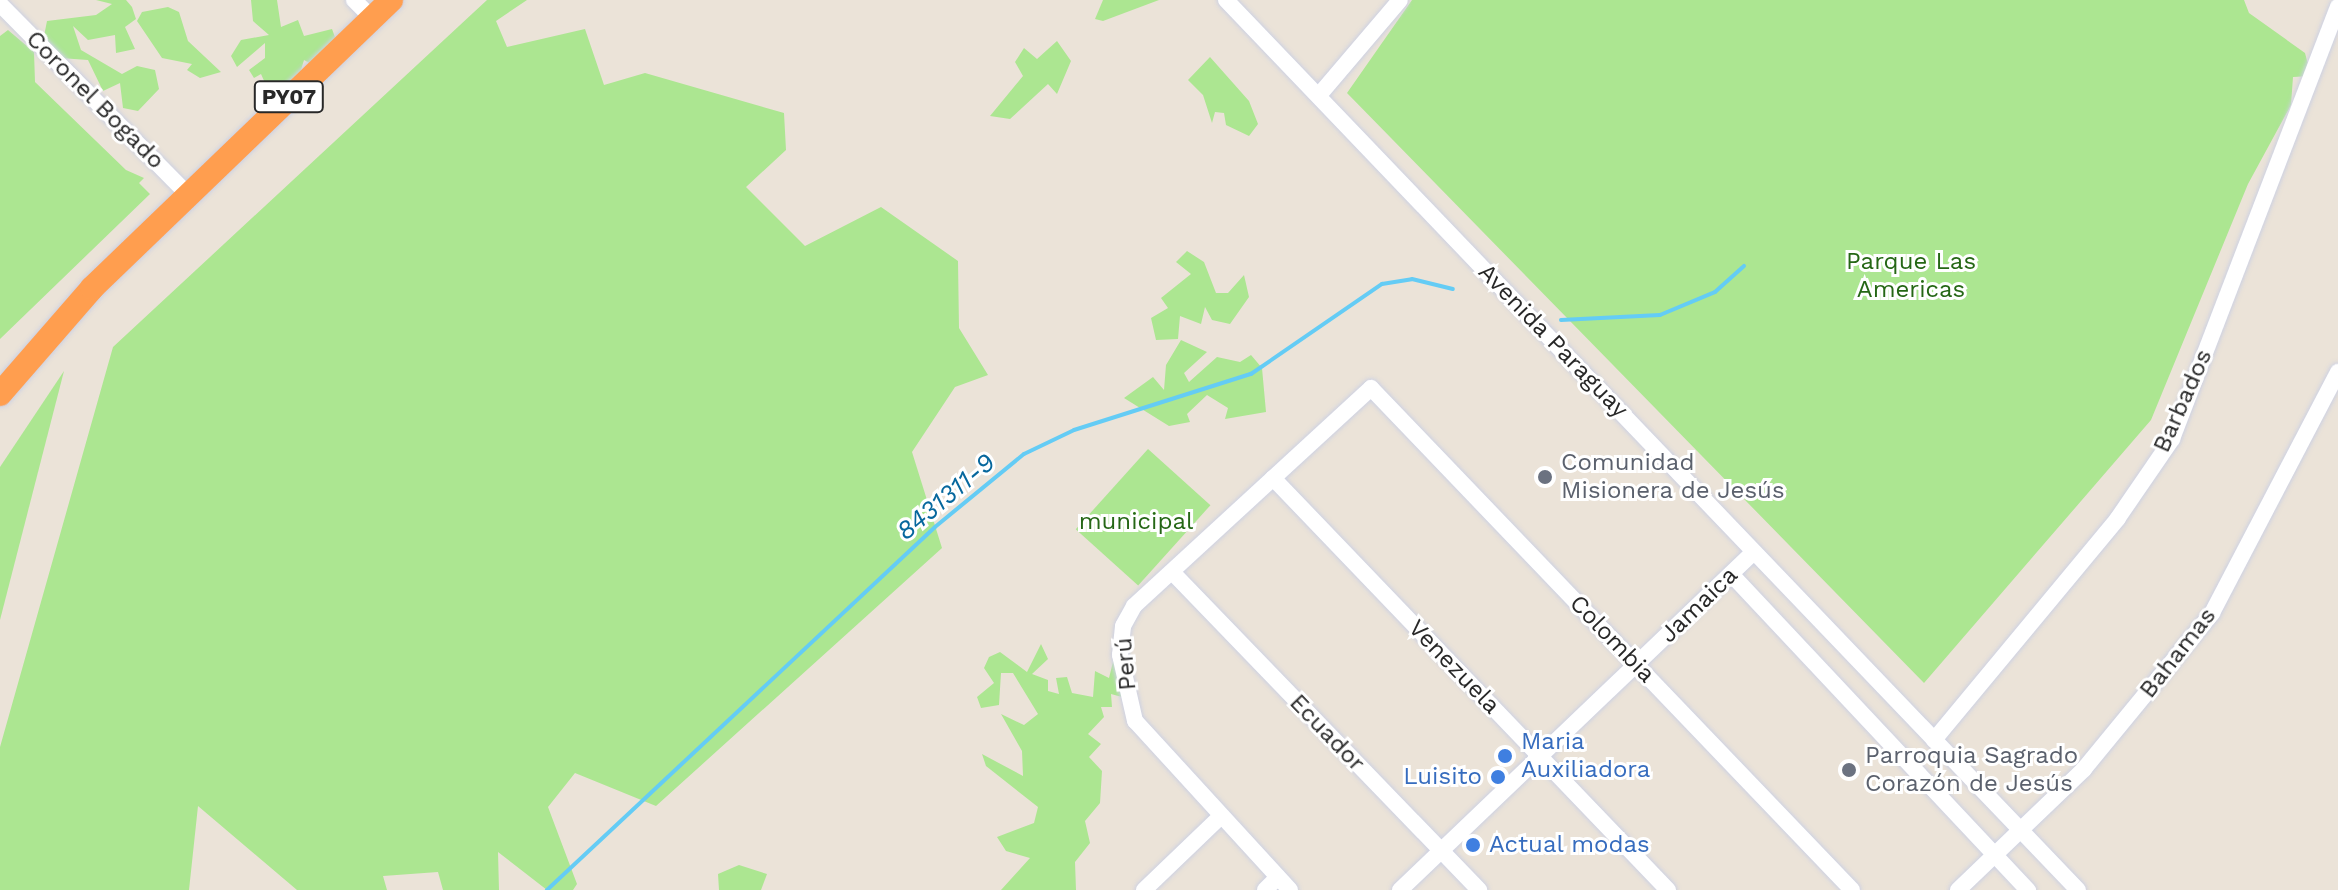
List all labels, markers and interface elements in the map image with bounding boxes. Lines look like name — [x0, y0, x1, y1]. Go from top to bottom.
street label: Coronel Bogado — [19, 24, 171, 176]
road number: PY07 — [253, 79, 325, 115]
park label: Parque Las Americas — [1846, 248, 1976, 304]
street label: Avenida Paraguay — [1472, 258, 1634, 424]
street label: Barbados — [2148, 345, 2218, 457]
water label: 8431311-9 — [891, 447, 1001, 547]
place label: Comunidad Misionera de Jesús — [1561, 449, 1786, 505]
marker: Comunidad Misionera de Jesús — [1536, 468, 1554, 486]
park label: municipal — [1079, 508, 1193, 536]
street label: Jamaica — [1654, 561, 1744, 649]
street label: Colombia — [1563, 589, 1661, 689]
street label: Bahamas — [2134, 602, 2222, 704]
street label: Venezuela — [1402, 614, 1506, 720]
street label: Perú — [1109, 636, 1143, 692]
street label: Ecuador — [1283, 688, 1371, 778]
place label: Maria Auxiliadora — [1521, 728, 1650, 784]
place label: Parroquia Sagrado Corazón de Jesús — [1865, 742, 2079, 798]
marker: Maria Auxiliadora — [1496, 747, 1514, 765]
marker: Parroquia Sagrado Corazón de Jesús — [1840, 761, 1858, 779]
place label: Luisito — [1403, 763, 1482, 791]
marker: Luisito — [1489, 768, 1507, 786]
place label: Actual modas — [1489, 831, 1651, 859]
marker: Actual modas — [1464, 836, 1482, 854]

